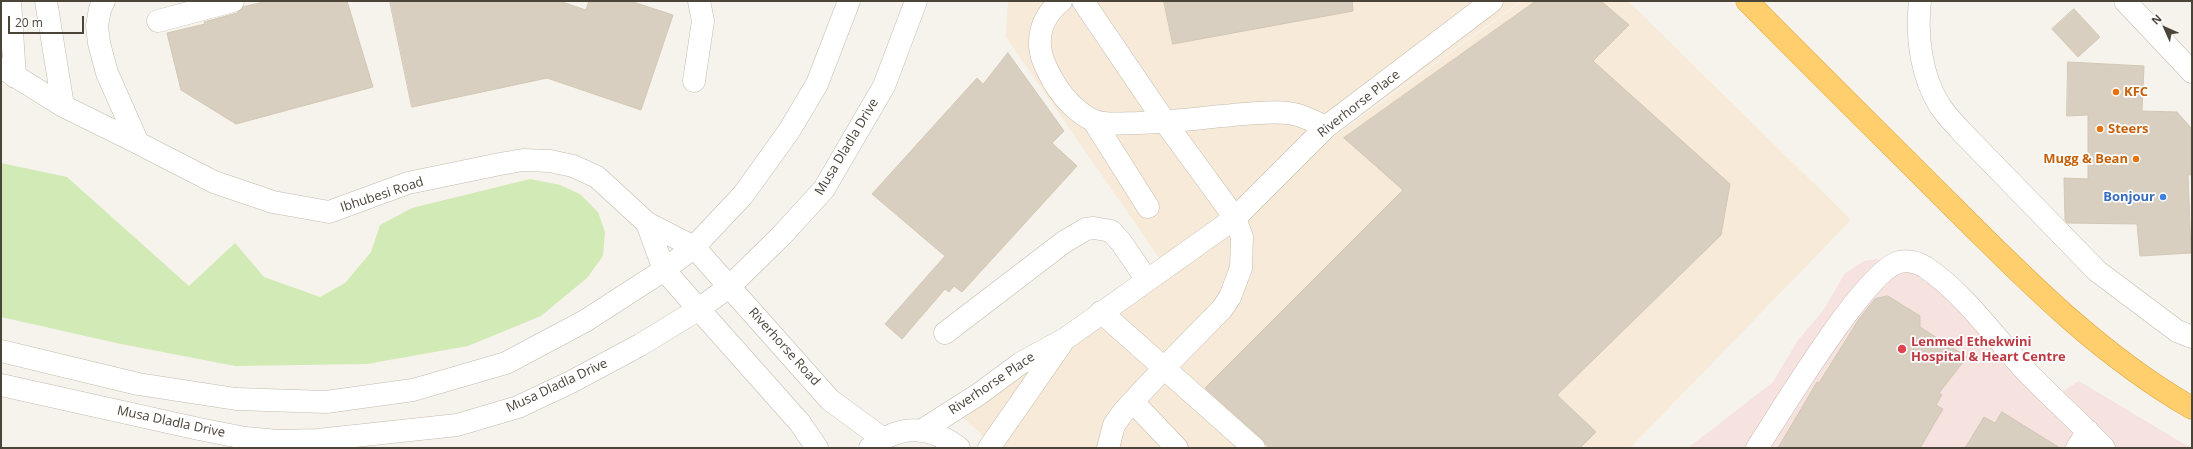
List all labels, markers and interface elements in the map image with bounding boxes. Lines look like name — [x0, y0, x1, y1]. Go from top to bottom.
scale bar — [10, 8, 86, 34]
north arrow — [2145, 8, 2185, 48]
text: N — [2148, 11, 2165, 28]
text: 20 m — [15, 14, 43, 31]
street label: Riverhorse Place — [1315, 67, 1403, 141]
place label: KFC — [2124, 84, 2148, 100]
marker: KFC — [2111, 87, 2121, 97]
street label: Musa Dladla Drive — [812, 96, 882, 198]
place label: Steers — [2108, 121, 2149, 137]
marker: Steers — [2095, 124, 2105, 134]
place label: Mugg & Bean — [2043, 151, 2128, 167]
marker: Mugg & Bean — [2131, 154, 2141, 164]
street label: Ibhubesi Road — [338, 174, 426, 216]
place label: Bonjour — [2103, 189, 2155, 205]
marker: Bonjour — [2158, 192, 2168, 202]
street label: Riverhorse Road — [745, 305, 823, 389]
place label: Lenmed Ethekwini Hospital & Heart Centre — [1911, 334, 2066, 365]
marker: Lenmed Ethekwini Hospital & Heart Centre — [1896, 343, 1908, 355]
street label: Riverhorse Place — [946, 350, 1038, 418]
street label: Musa Dladla Drive — [504, 356, 610, 416]
street label: Musa Dladla Drive — [116, 403, 226, 441]

